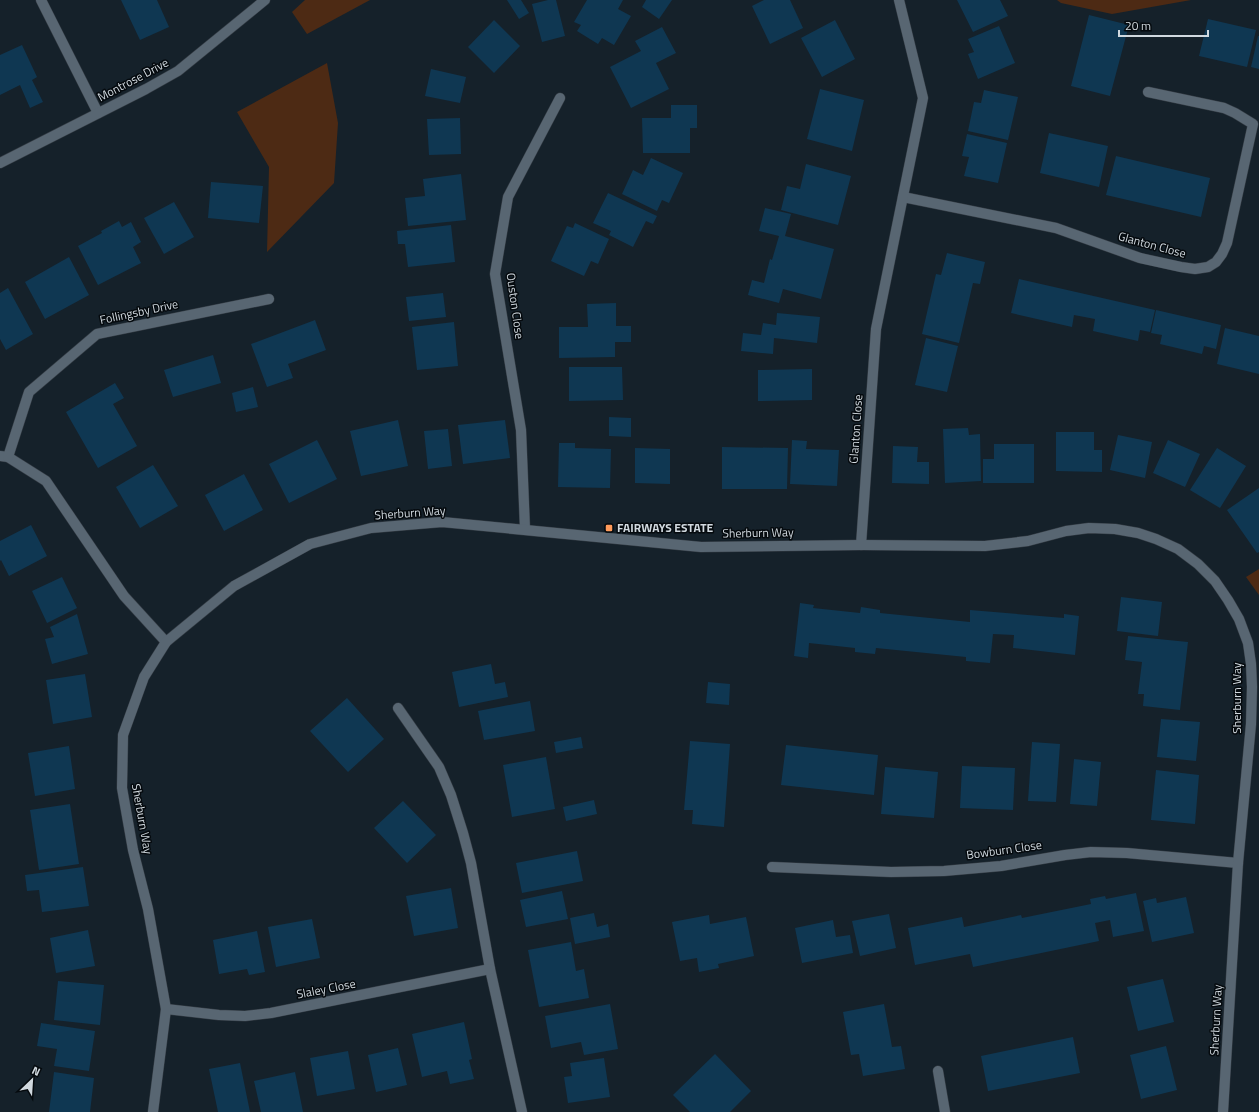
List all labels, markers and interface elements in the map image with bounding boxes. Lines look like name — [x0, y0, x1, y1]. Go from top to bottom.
scale bar — [1119, 12, 1208, 38]
text: 20 m — [1125, 16, 1151, 35]
street label: Montrose Drive — [94, 53, 172, 106]
street label: Glanton Close — [1116, 226, 1188, 263]
street label: Ouston Close — [501, 272, 530, 340]
street label: Follingsby Drive — [98, 294, 180, 329]
street label: Glanton Close — [844, 394, 867, 464]
street label: Sherburn Way — [374, 501, 446, 524]
place label: FAIRWAYS ESTATE — [617, 518, 714, 537]
street label: Sherburn Way — [722, 522, 794, 543]
marker: FAIRWAYS ESTATE — [604, 523, 614, 533]
street label: Sherburn Way — [1227, 662, 1246, 734]
street label: Sherburn Way — [127, 782, 158, 856]
street label: Bowburn Close — [965, 835, 1043, 864]
street label: Slaley Close — [295, 973, 357, 1004]
street label: Sherburn Way — [1204, 984, 1227, 1056]
north arrow — [12, 1060, 52, 1100]
text: N — [29, 1062, 43, 1080]

